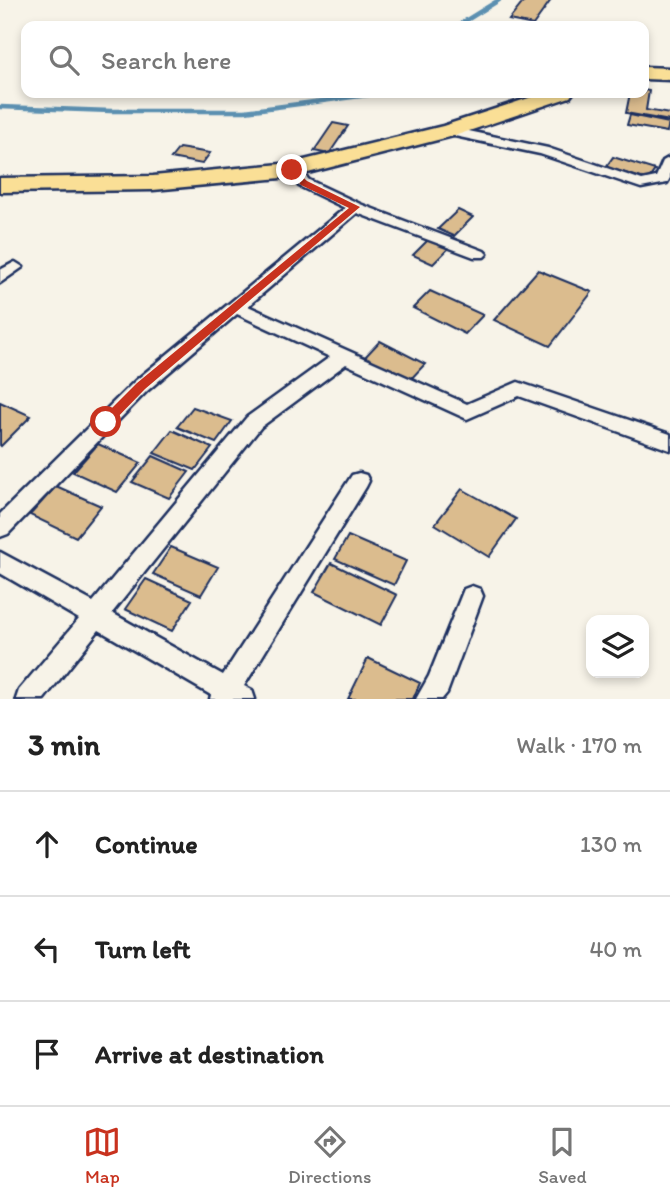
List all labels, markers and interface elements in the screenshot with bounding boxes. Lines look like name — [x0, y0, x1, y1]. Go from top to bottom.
search box — [21, 21, 649, 98]
icon: search — [45, 41, 83, 79]
text: Search here — [101, 44, 231, 76]
route end — [276, 154, 307, 185]
route start — [90, 406, 121, 437]
map controls — [586, 615, 649, 678]
button: layers — [586, 615, 649, 678]
text: 3 min — [28, 726, 100, 763]
text: Walk · 170 m — [516, 731, 642, 759]
icon: ahead — [28, 825, 66, 863]
text: Continue — [95, 828, 198, 860]
text: 130 m — [580, 830, 642, 858]
icon: left — [28, 930, 66, 968]
text: Turn left — [95, 933, 191, 965]
text: 40 m — [589, 935, 642, 963]
icon: arrive — [28, 1035, 66, 1073]
text: Arrive at destination — [95, 1038, 324, 1070]
tab: Map — [83, 1123, 121, 1188]
tab: Directions — [288, 1123, 372, 1188]
tab: Saved — [538, 1123, 587, 1188]

